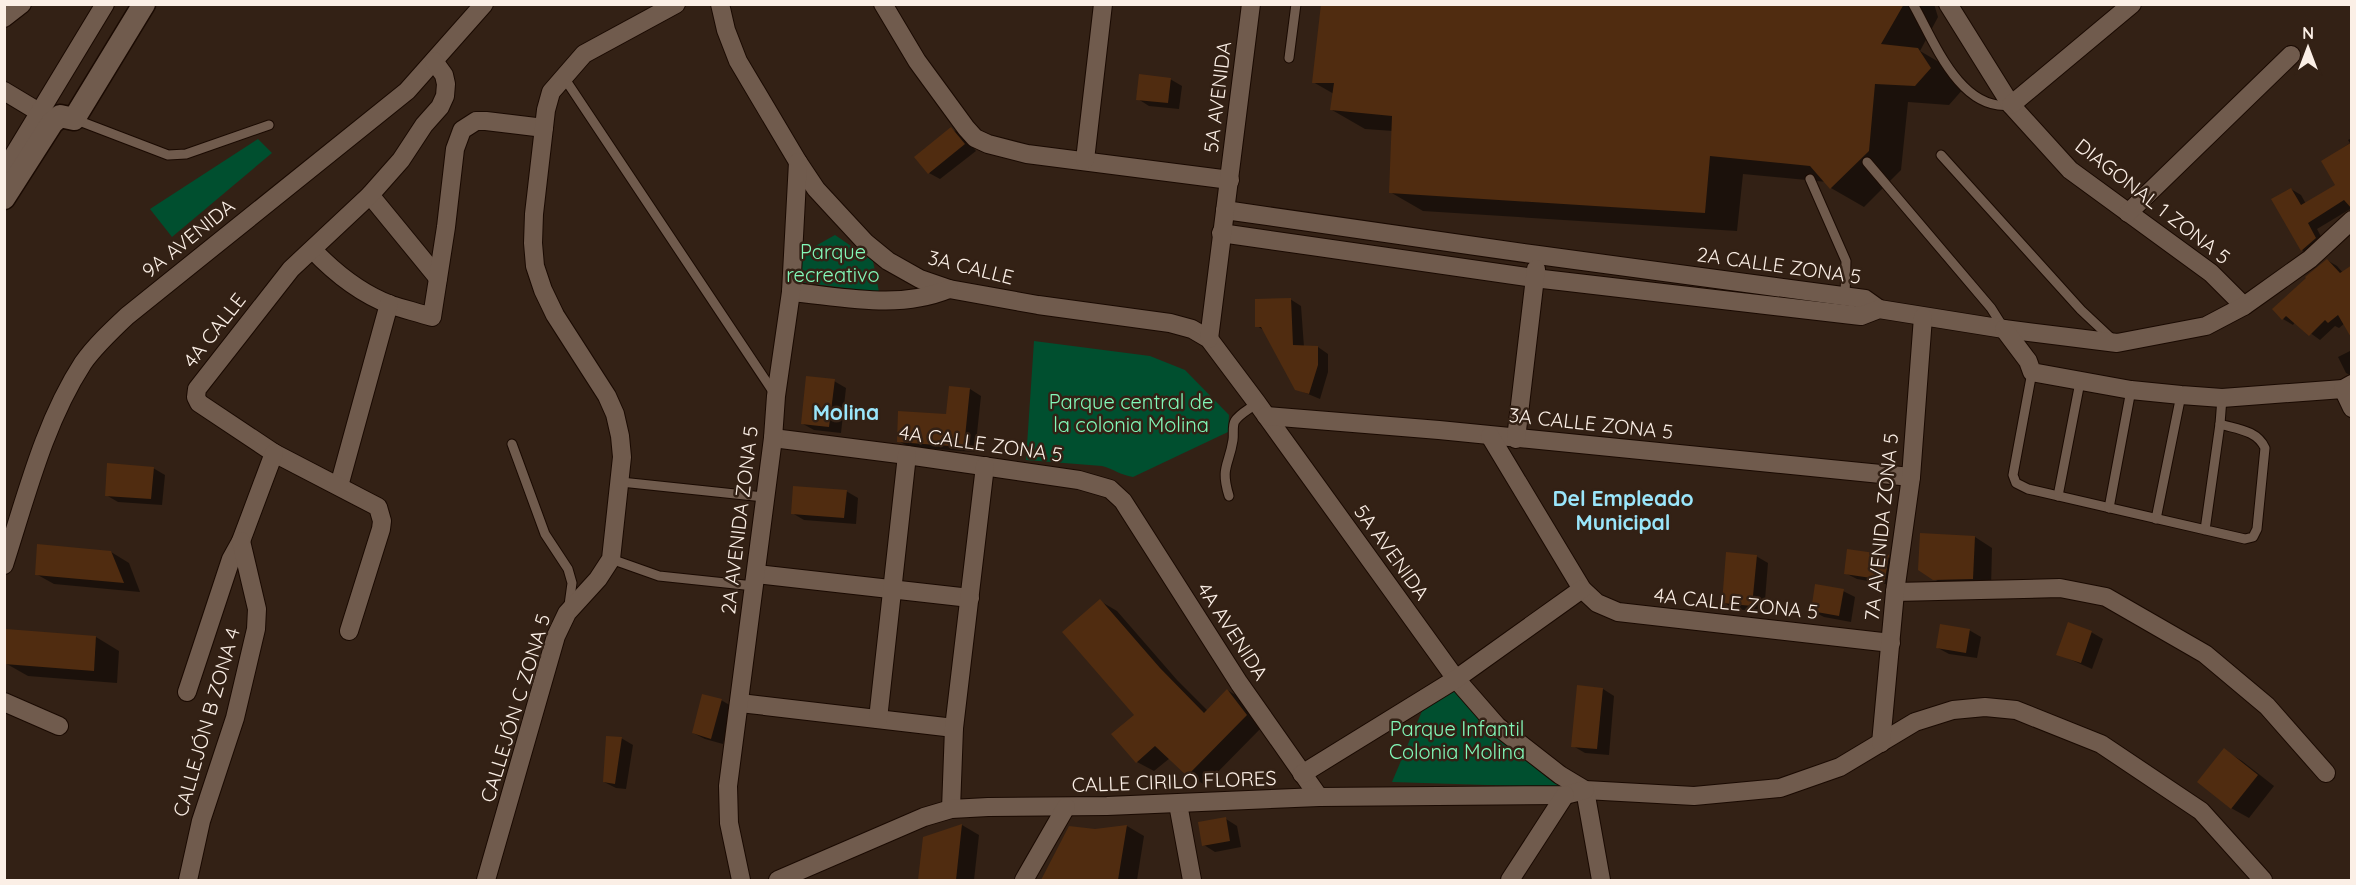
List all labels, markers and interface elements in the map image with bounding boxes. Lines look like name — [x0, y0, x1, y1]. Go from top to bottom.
north arrow — [2278, 18, 2338, 78]
text: N — [2302, 23, 2314, 43]
street label: 5A AVENIDA — [1198, 40, 1236, 154]
street label: DIAGONAL 1 ZONA 5 — [2070, 133, 2236, 269]
street label: 9A AVENIDA — [137, 193, 239, 283]
park label: Parque recreativo — [786, 239, 880, 287]
street label: 2A CALLE ZONA 5 — [1695, 241, 1863, 289]
street label: 3A CALLE — [926, 244, 1016, 290]
street label: 4A CALLE — [177, 288, 251, 372]
park label: Parque central de la colonia Molina — [1049, 389, 1213, 437]
district label: Molina — [813, 399, 879, 425]
street label: 3A CALLE ZONA 5 — [1508, 402, 1674, 444]
street label: 4A CALLE ZONA 5 — [898, 419, 1064, 467]
street label: 2A AVENIDA ZONA 5 — [715, 424, 763, 616]
street label: 7A AVENIDA ZONA 5 — [1859, 432, 1903, 622]
district label: Del Empleado Municipal — [1552, 485, 1694, 535]
street label: 5A AVENIDA — [1349, 499, 1435, 605]
street label: 4A AVENIDA — [1192, 577, 1274, 685]
street label: 4A CALLE ZONA 5 — [1653, 582, 1819, 624]
street label: CALLEJÓN C ZONA 5 — [474, 611, 556, 805]
street label: CALLEJÓN B ZONA 4 — [167, 625, 245, 819]
park label: Parque Infantil Colonia Molina — [1389, 716, 1525, 764]
street label: CALLE CIRILO FLORES — [1071, 765, 1277, 797]

